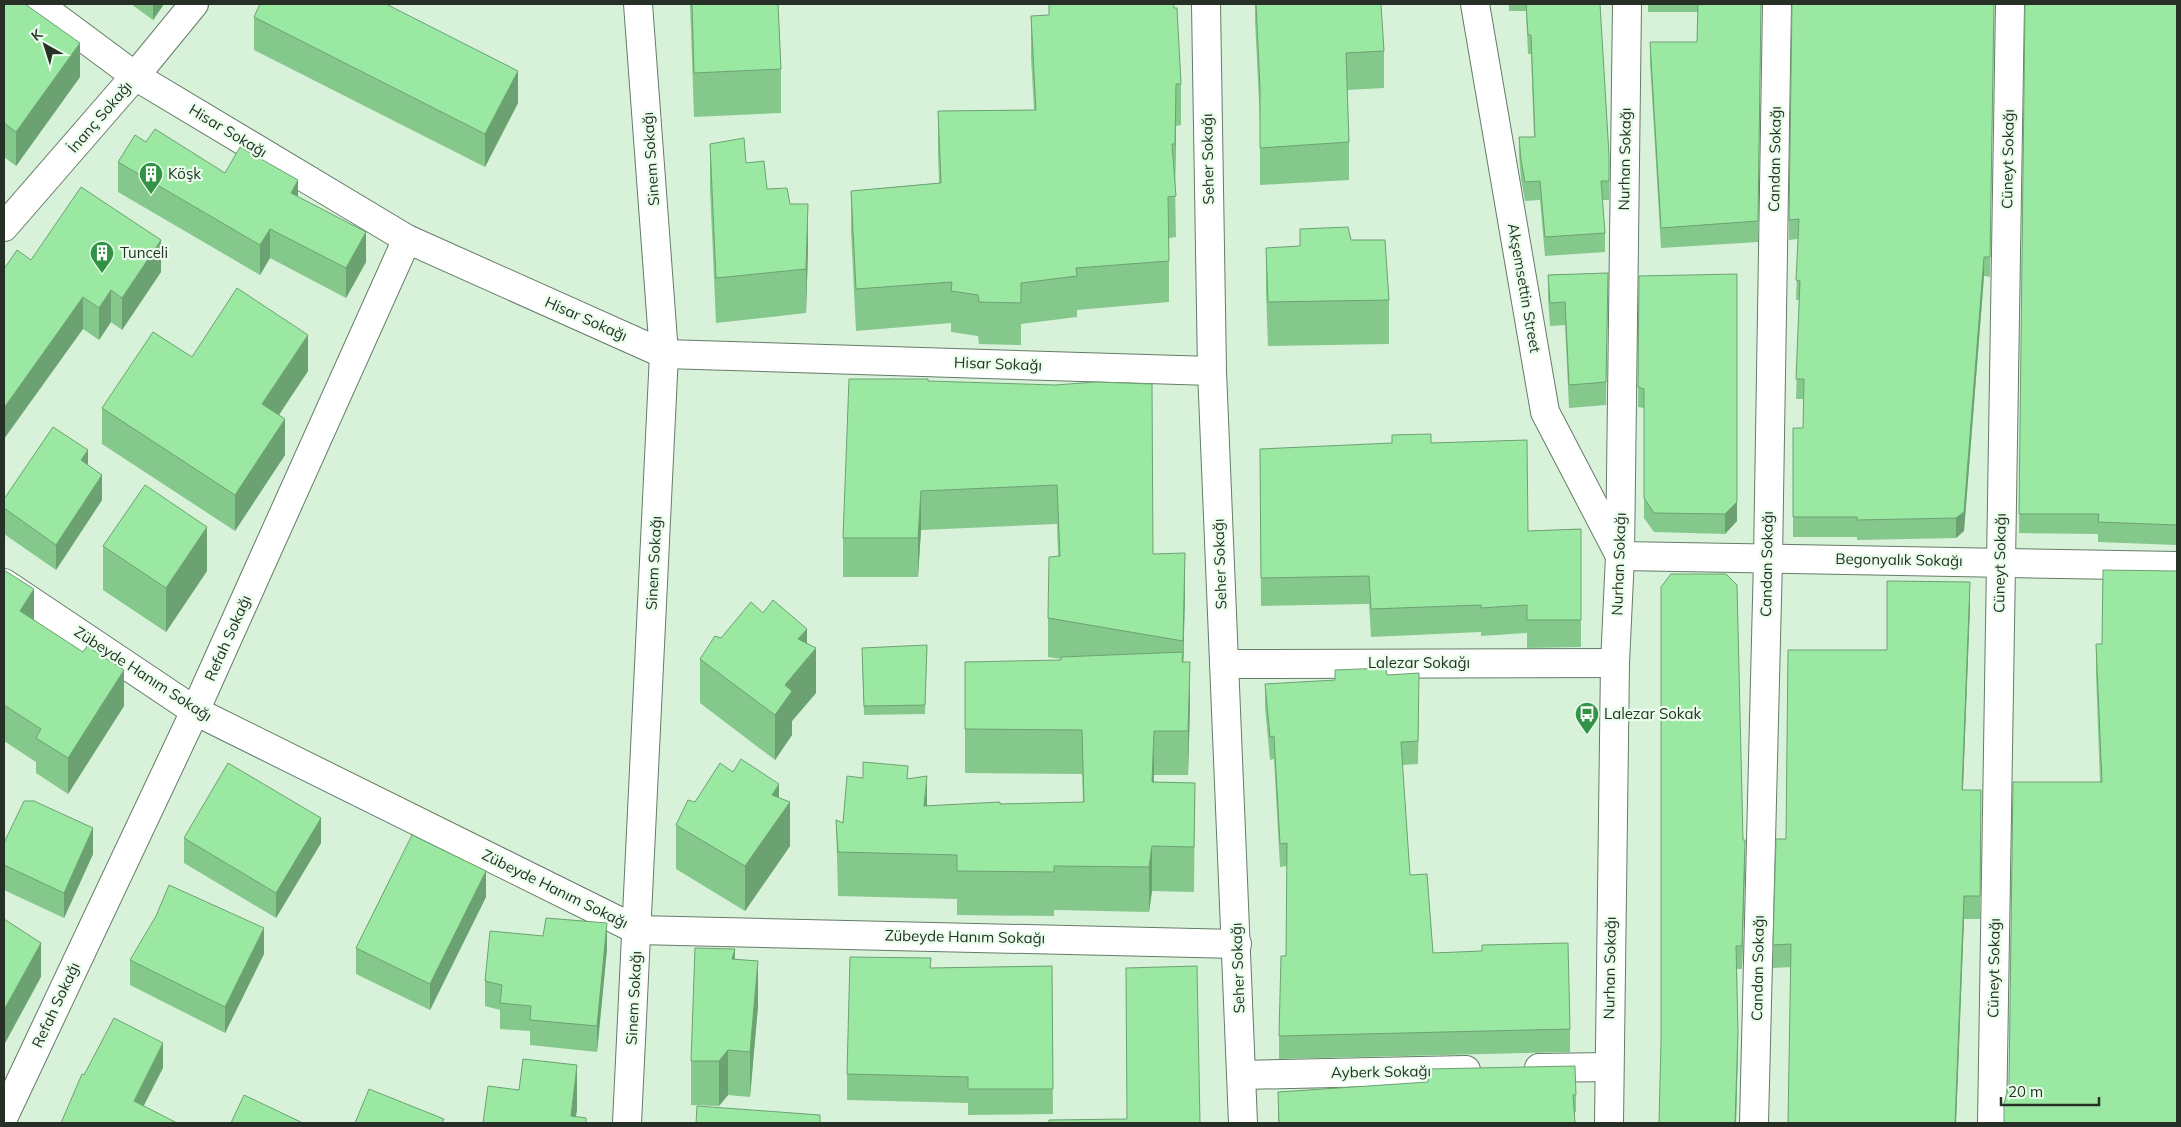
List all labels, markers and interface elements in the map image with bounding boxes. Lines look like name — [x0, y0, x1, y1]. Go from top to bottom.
north arrow — [20, 20, 70, 70]
text: K — [28, 25, 47, 45]
street label: İnanç Sokağı — [63, 77, 136, 156]
street label: Hisar Sokağı — [186, 100, 271, 161]
street label: Candan Sokağı — [1764, 106, 1785, 212]
street label: Nurhan Sokağı — [1614, 107, 1635, 211]
street label: Cüneyt Sokağı — [1997, 109, 2018, 209]
street label: Sinem Sokağı — [638, 111, 663, 207]
street label: Seher Sokağı — [1197, 113, 1218, 205]
building icon: Köşk — [138, 161, 164, 195]
place label: Köşk — [168, 164, 201, 183]
street label: Akşemsettin Street — [1504, 222, 1545, 354]
building icon: Tunceli — [89, 240, 115, 274]
place label: Tunceli — [120, 243, 168, 262]
street label: Hisar Sokağı — [542, 292, 630, 345]
street label: Hisar Sokağı — [954, 352, 1042, 375]
street label: Candan Sokağı — [1756, 511, 1777, 617]
street label: Nurhan Sokağı — [1607, 512, 1630, 616]
street label: Cüneyt Sokağı — [1989, 513, 2010, 613]
street label: Sinem Sokağı — [642, 515, 665, 610]
street label: Seher Sokağı — [1208, 518, 1231, 610]
street label: Begonyalık Sokağı — [1835, 549, 1963, 570]
street label: Refah Sokağı — [200, 592, 255, 684]
street label: Zübeyde Hanım Sokağı — [71, 622, 216, 725]
street label: Lalezar Sokağı — [1368, 653, 1470, 672]
bus stop icon: Lalezar Sokak — [1574, 701, 1600, 735]
place label: Lalezar Sokak — [1604, 704, 1702, 723]
street label: Zübeyde Hanım Sokağı — [479, 845, 632, 932]
street label: Candan Sokağı — [1747, 915, 1768, 1021]
street label: Nurhan Sokağı — [1599, 916, 1620, 1020]
street label: Cüneyt Sokağı — [1983, 918, 2004, 1018]
street label: Seher Sokağı — [1226, 922, 1249, 1014]
street label: Zübeyde Hanım Sokağı — [885, 926, 1045, 947]
street label: Sinem Sokağı — [622, 950, 645, 1045]
street label: Refah Sokağı — [27, 959, 84, 1051]
street label: Ayberk Sokağı — [1331, 1061, 1431, 1082]
scale bar — [2001, 1074, 2098, 1106]
text: 20 m — [2008, 1082, 2043, 1101]

